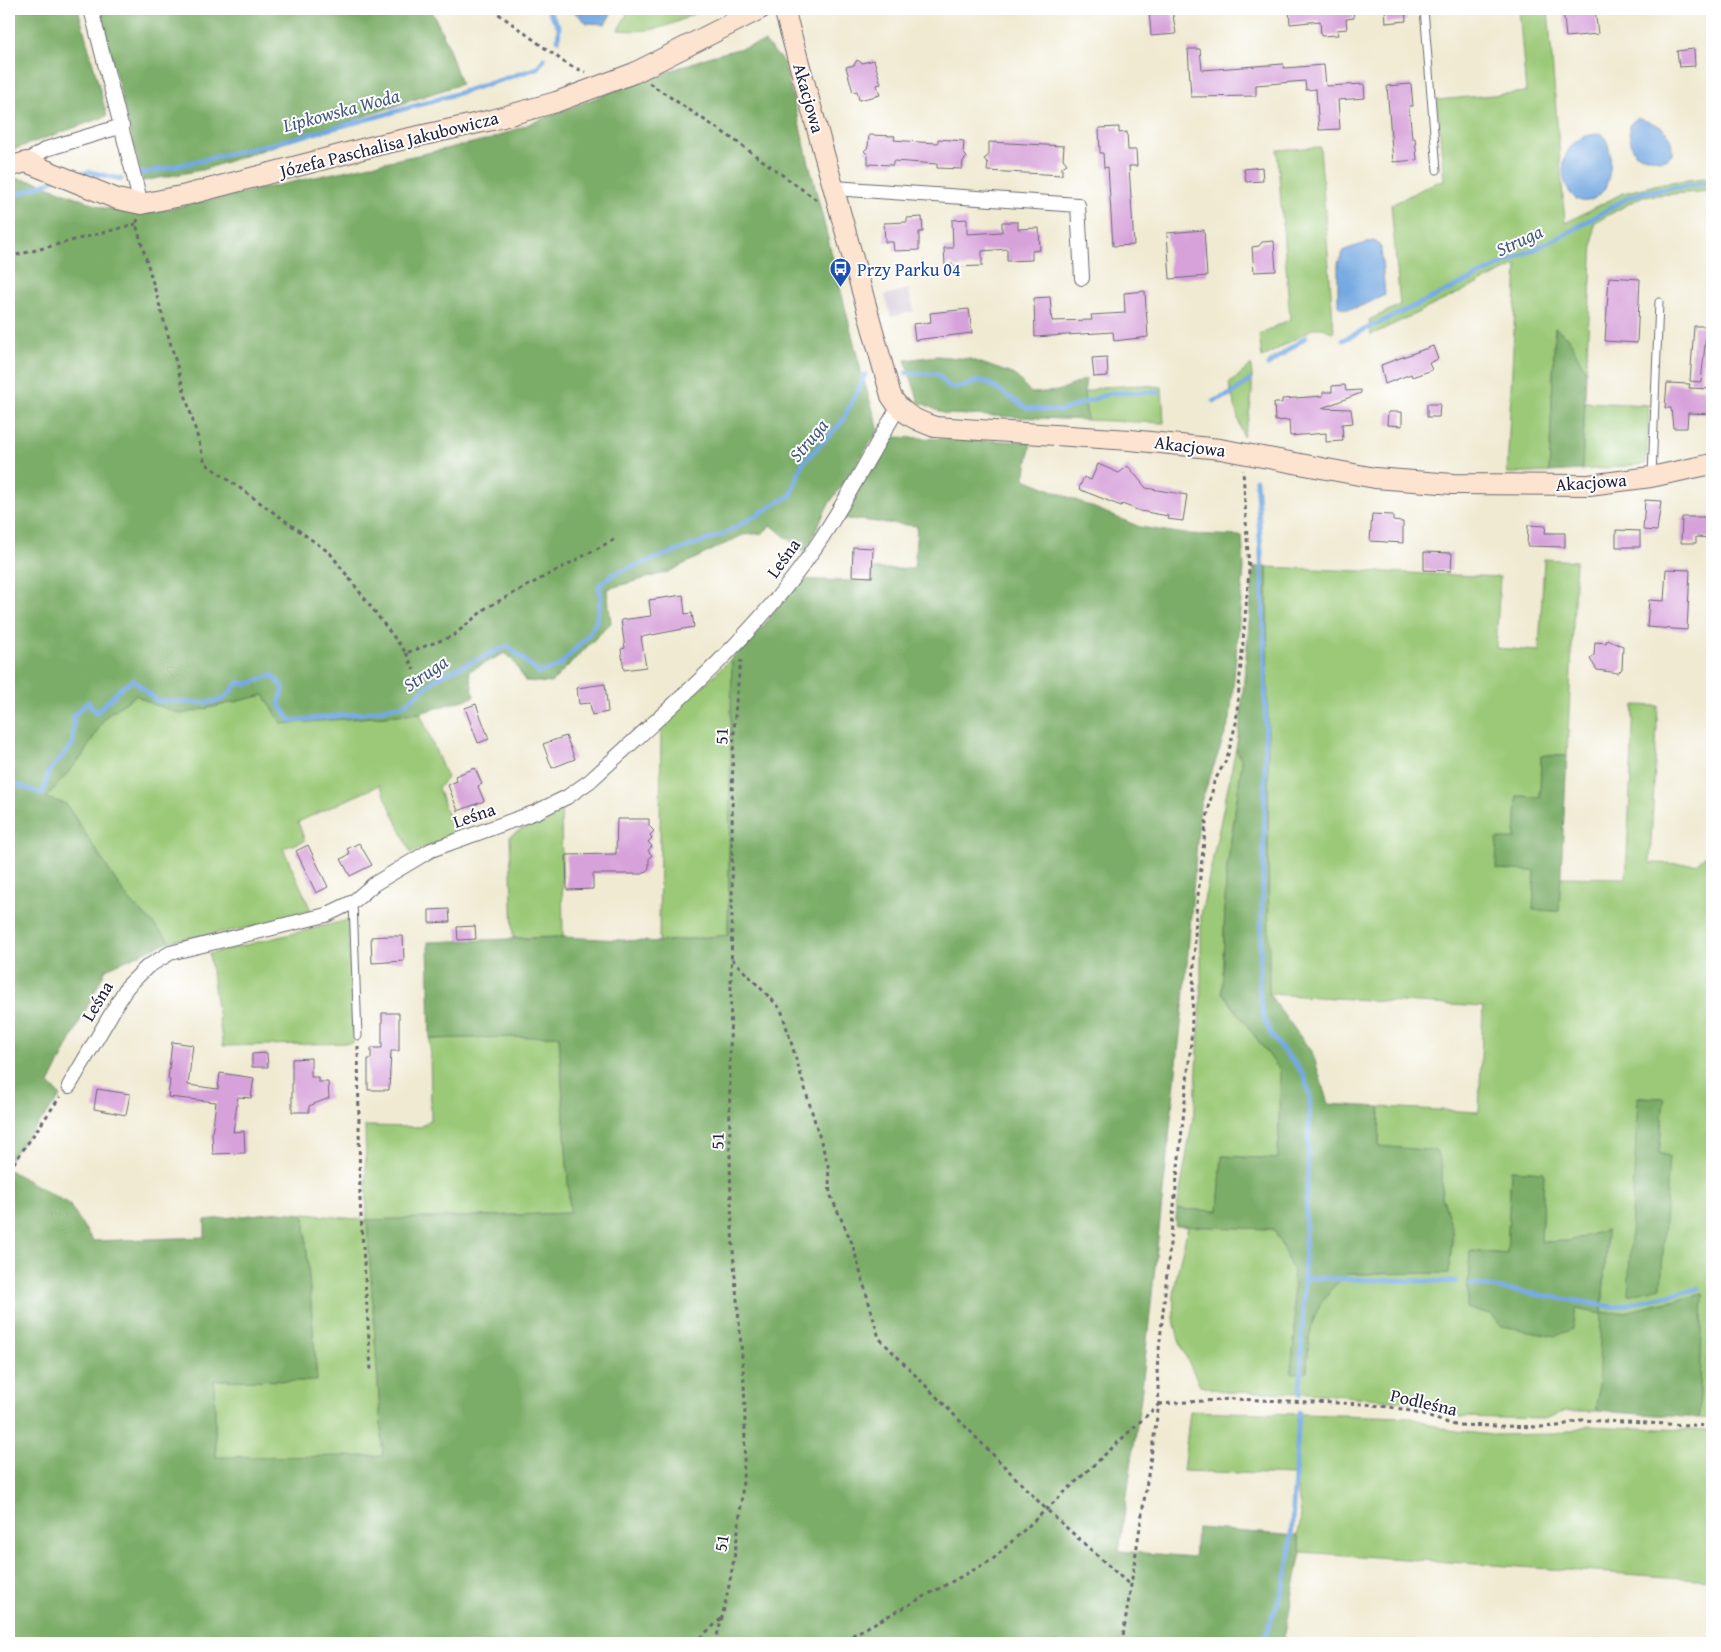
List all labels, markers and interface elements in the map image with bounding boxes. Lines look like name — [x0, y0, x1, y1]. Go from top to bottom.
street label: Akacjowa — [786, 60, 832, 136]
water label: Lipkowska Woda — [279, 81, 403, 139]
street label: Józefa Paschalisa Jakubowicza — [275, 104, 502, 185]
water label: Struga — [1491, 217, 1547, 263]
place label: Przy Parku 04 — [857, 256, 961, 283]
bus stop icon: Przy Parku 04 — [829, 257, 853, 288]
water label: Struga — [782, 412, 835, 468]
street label: Akacjowa — [1153, 428, 1228, 464]
street label: Akacjowa — [1554, 466, 1628, 498]
street label: Leśna — [759, 532, 807, 583]
water label: Struga — [397, 648, 453, 698]
street label: 51 — [707, 727, 735, 745]
street label: Leśna — [449, 795, 499, 835]
street label: Leśna — [74, 975, 120, 1026]
street label: 51 — [703, 1132, 731, 1150]
street label: Podleśna — [1388, 1381, 1461, 1423]
street label: 51 — [706, 1532, 736, 1554]

